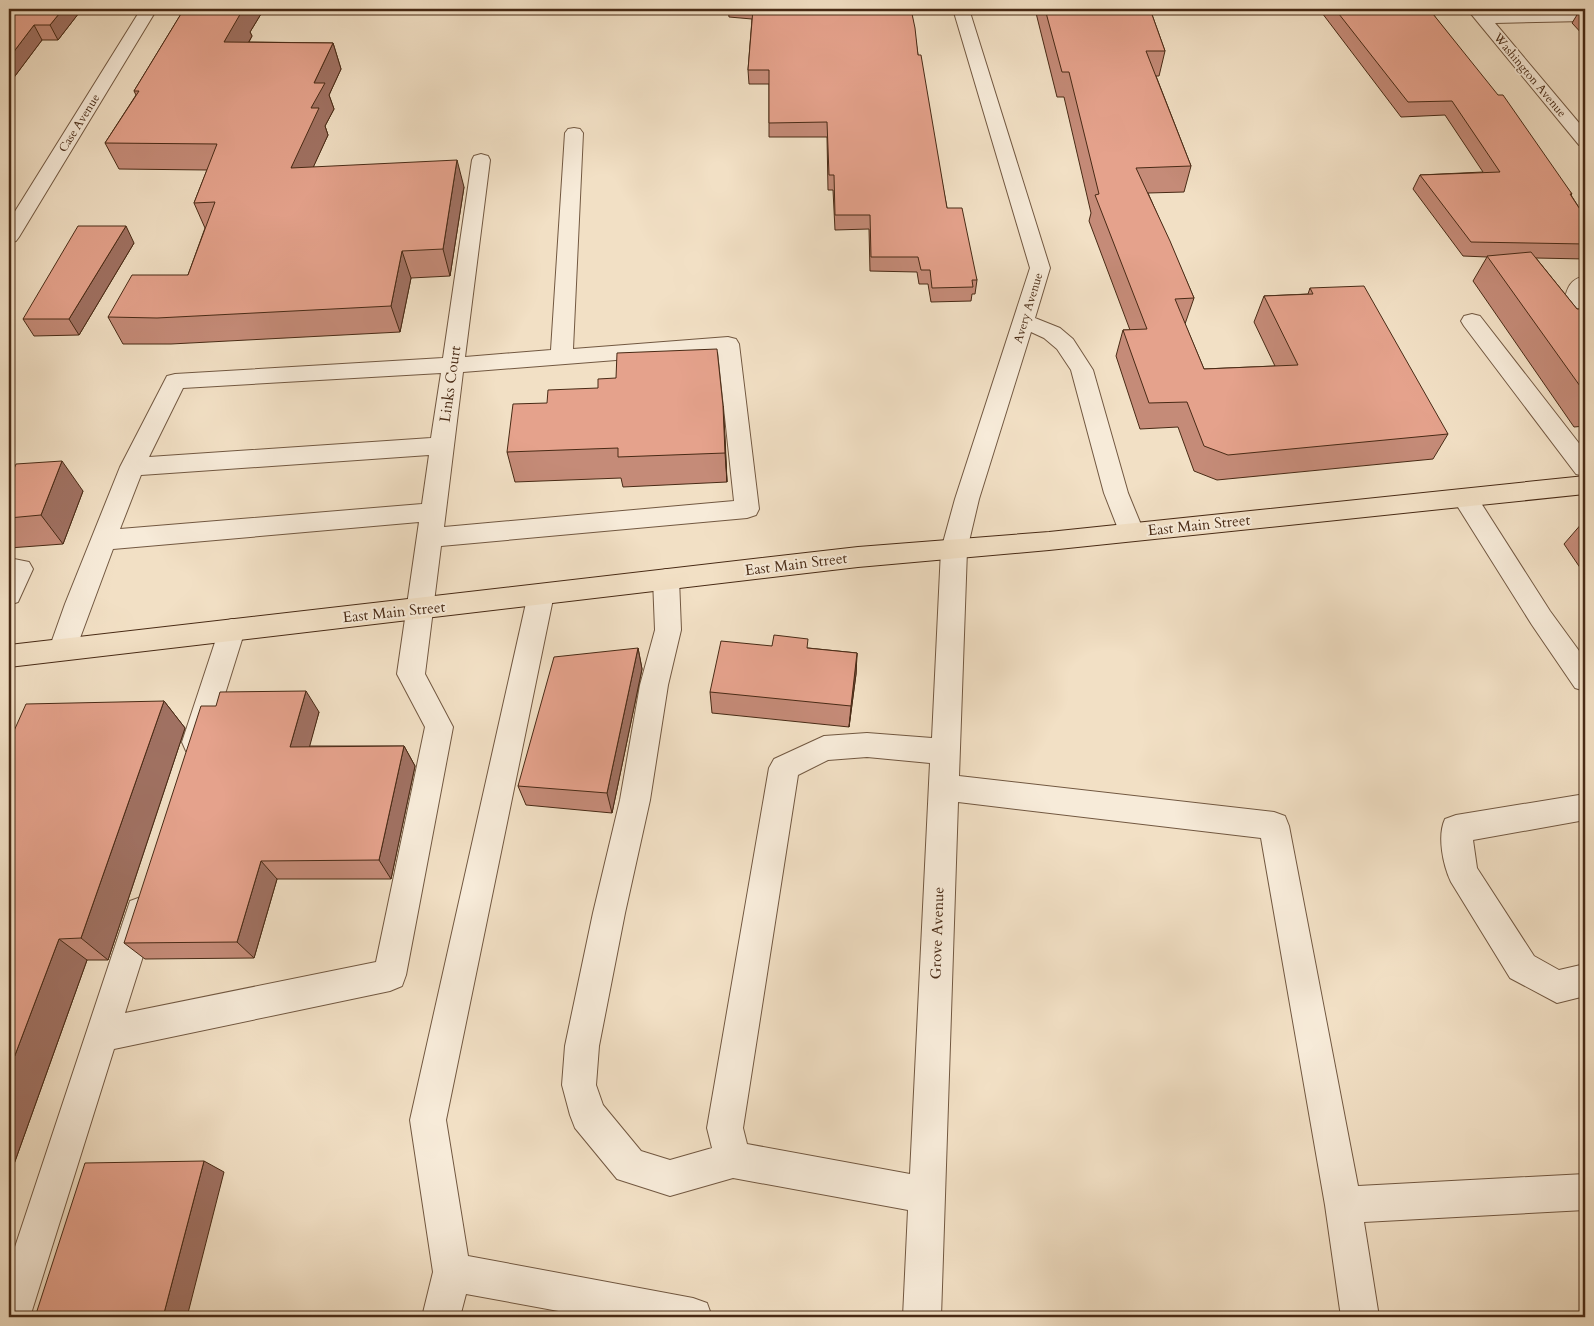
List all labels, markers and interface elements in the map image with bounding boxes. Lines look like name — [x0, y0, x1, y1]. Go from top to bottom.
street label: Washington Avenue — [1489, 29, 1570, 120]
street label: Case Avenue — [55, 91, 103, 155]
street label: Avery Avenue — [1010, 271, 1046, 345]
street label: Links Court — [435, 344, 465, 423]
street label: East Main Street — [1147, 510, 1252, 540]
street label: East Main Street — [744, 548, 849, 580]
street label: East Main Street — [342, 597, 447, 627]
street label: Grove Avenue — [925, 886, 949, 980]

